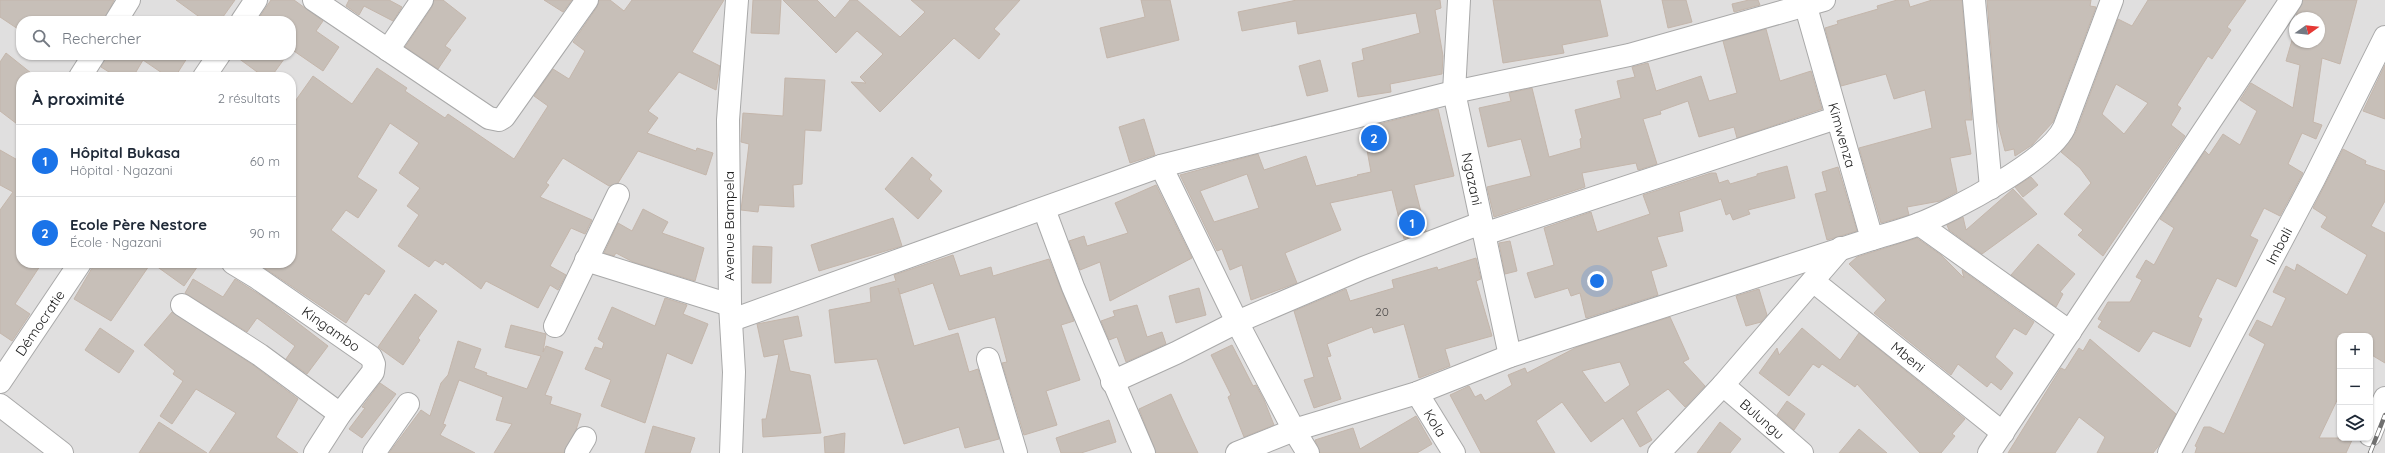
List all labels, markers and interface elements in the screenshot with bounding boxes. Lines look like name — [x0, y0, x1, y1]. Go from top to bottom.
north arrow — [2289, 12, 2325, 48]
search box — [16, 16, 296, 60]
icon: search — [30, 27, 52, 49]
text: Rechercher — [62, 29, 141, 48]
text: À proximité — [32, 88, 125, 109]
text: 2 résultats — [218, 90, 280, 106]
street label: Kimwenza — [1824, 100, 1860, 170]
pin: 2 — [1361, 123, 1387, 153]
text: Hôpital Bukasa — [70, 143, 180, 162]
street label: Ngazani — [1458, 151, 1486, 207]
text: 1 — [42, 153, 48, 169]
text: 60 m — [250, 153, 280, 169]
text: Hôpital · Ngazani — [70, 162, 173, 178]
street label: Avenue Bampela — [720, 171, 738, 281]
pin: 1 — [1399, 208, 1425, 238]
text: Ecole Père Nestore — [70, 215, 207, 234]
street label: Imbali — [2262, 224, 2296, 268]
text: 2 — [41, 225, 49, 241]
text: 90 m — [250, 225, 280, 241]
text: École · Ngazani — [70, 234, 162, 250]
your location — [1587, 271, 1607, 291]
street label: Démocratie — [11, 286, 69, 360]
street label: Kingambo — [298, 302, 364, 356]
house number: 20 — [1375, 304, 1389, 319]
map controls — [2337, 333, 2373, 441]
button: + — [2337, 333, 2373, 369]
street label: Mbeni — [1887, 338, 1929, 376]
button: − — [2337, 369, 2373, 405]
street label: Bulungu — [1736, 395, 1788, 443]
button: layers — [2337, 405, 2373, 441]
street label: Kola — [1420, 406, 1450, 440]

